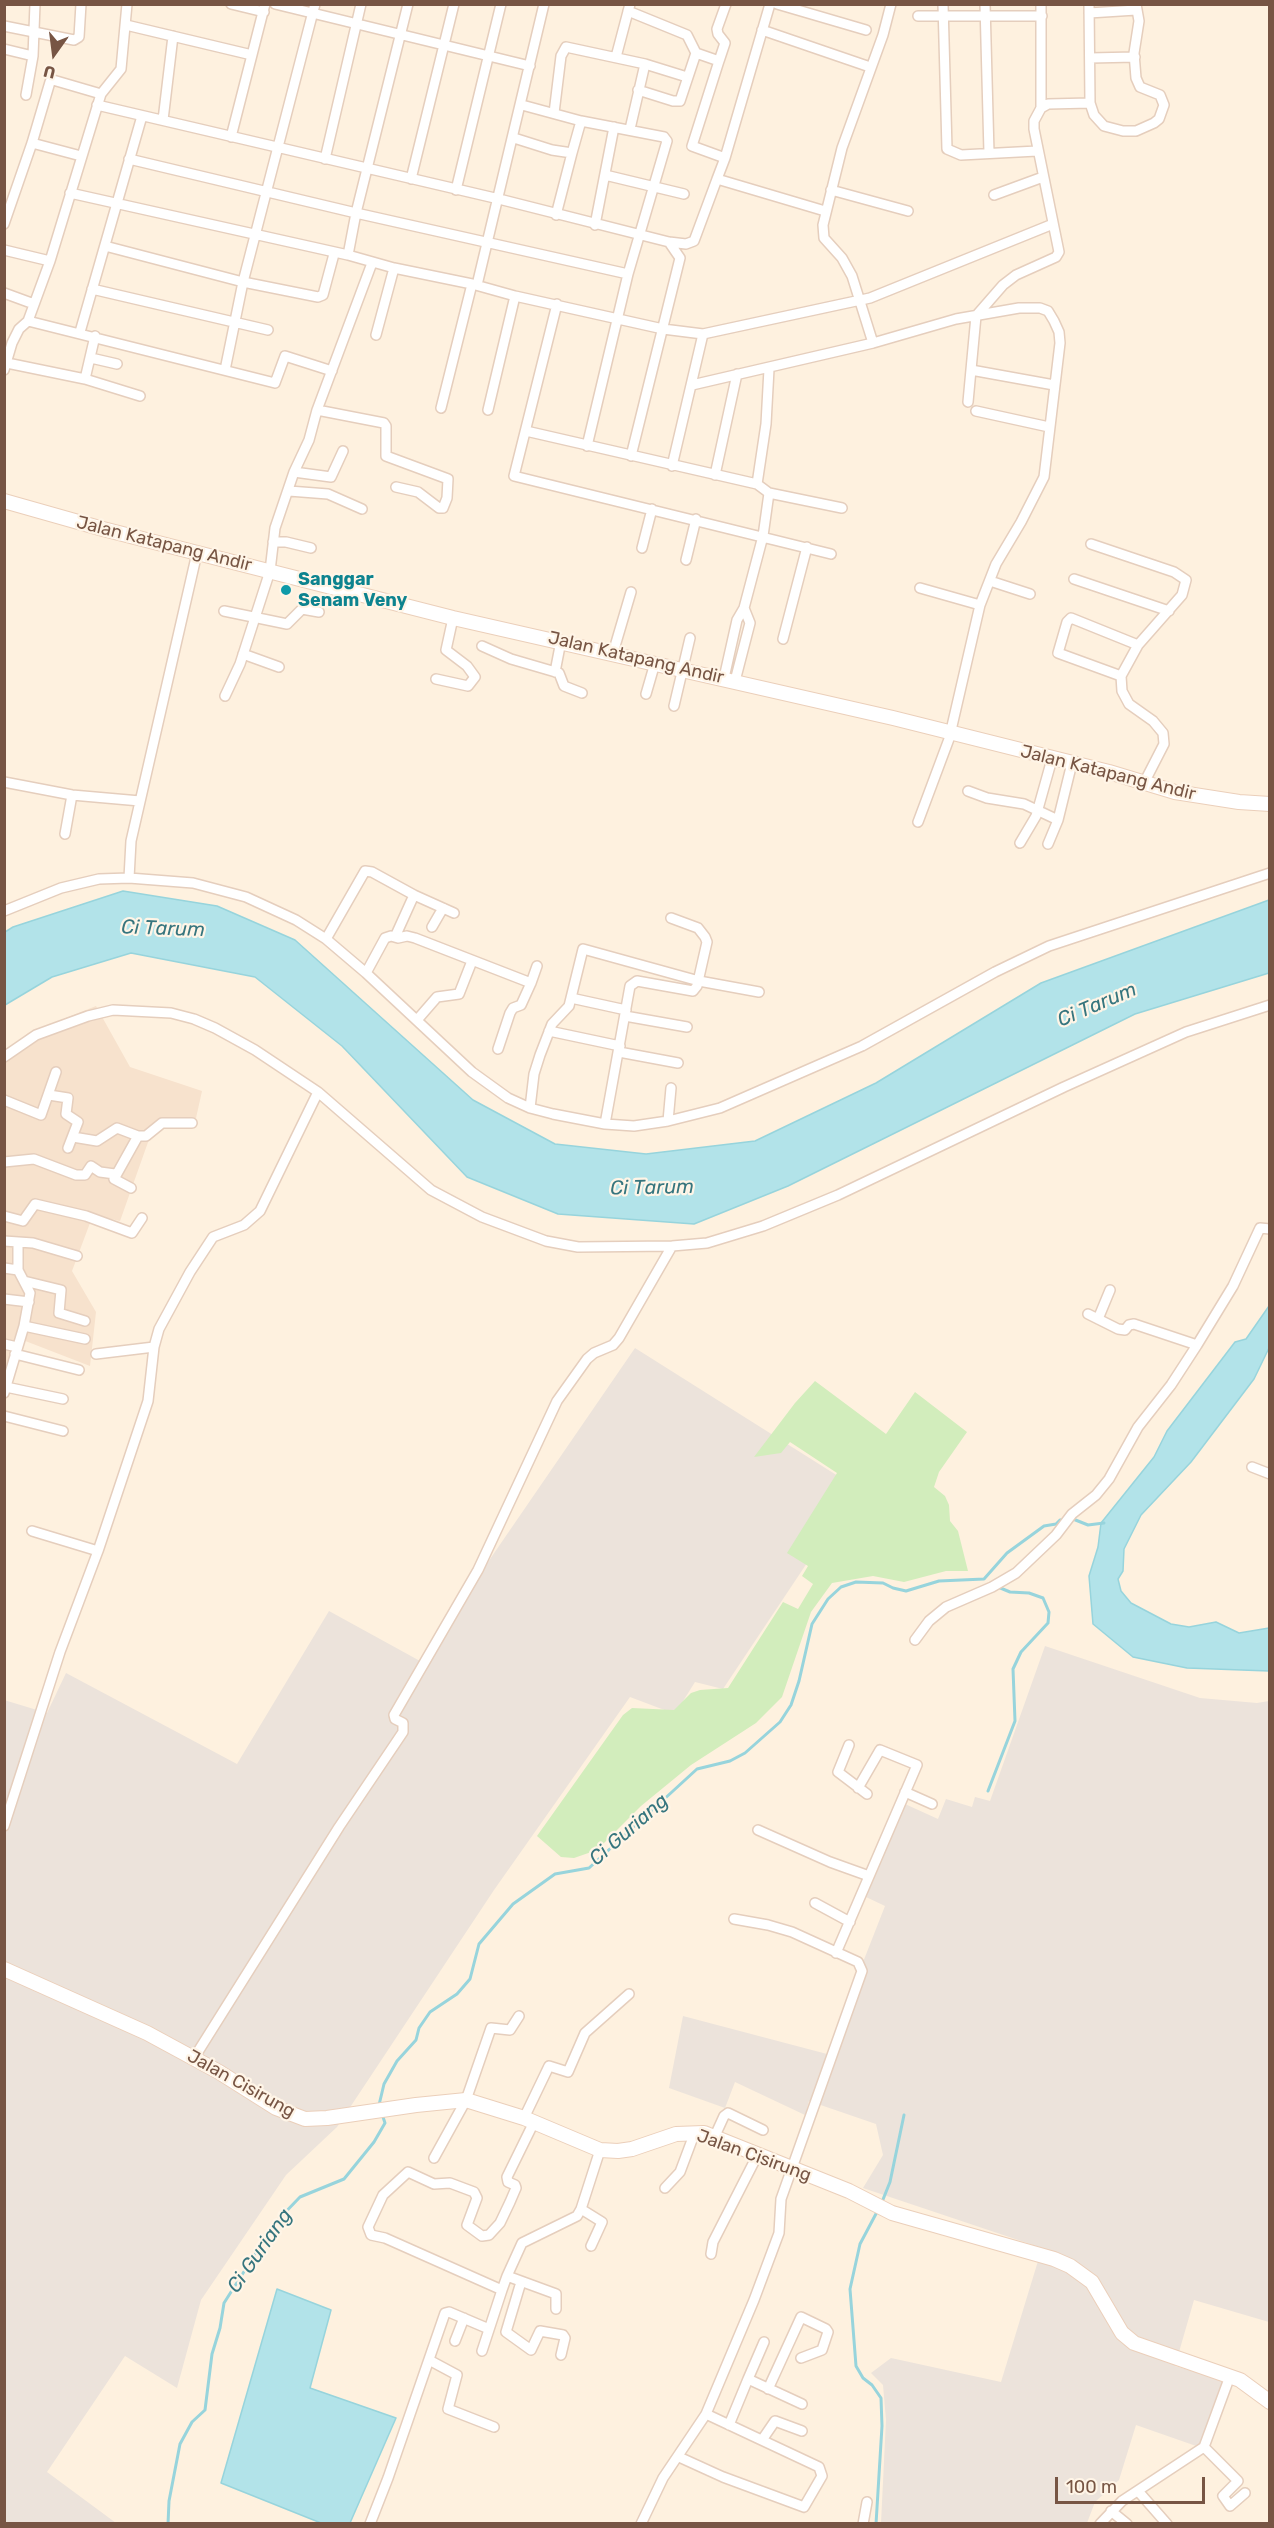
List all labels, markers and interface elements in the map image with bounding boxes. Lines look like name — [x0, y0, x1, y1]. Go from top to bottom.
north arrow — [24, 24, 84, 84]
text: U — [42, 61, 57, 83]
street label: Jalan Katapang Andir — [74, 512, 254, 576]
place label: Sanggar Senam Veny — [298, 569, 407, 612]
marker: Sanggar Senam Veny — [279, 583, 293, 597]
street label: Jalan Katapang Andir — [546, 627, 726, 689]
street label: Jalan Katapang Andir — [1018, 741, 1198, 805]
water label: Ci Tarum — [121, 916, 205, 942]
water label: Ci Tarum — [1054, 978, 1140, 1032]
water label: Ci Tarum — [610, 1175, 694, 1201]
water label: Ci Guriang — [585, 1789, 673, 1871]
street label: Jalan Cisirung — [183, 2045, 299, 2123]
street label: Jalan Cisirung — [694, 2125, 814, 2187]
water label: Ci Guriang — [222, 2204, 298, 2298]
scale bar — [1058, 2465, 1208, 2503]
text: 100 m — [1066, 2476, 1117, 2498]

